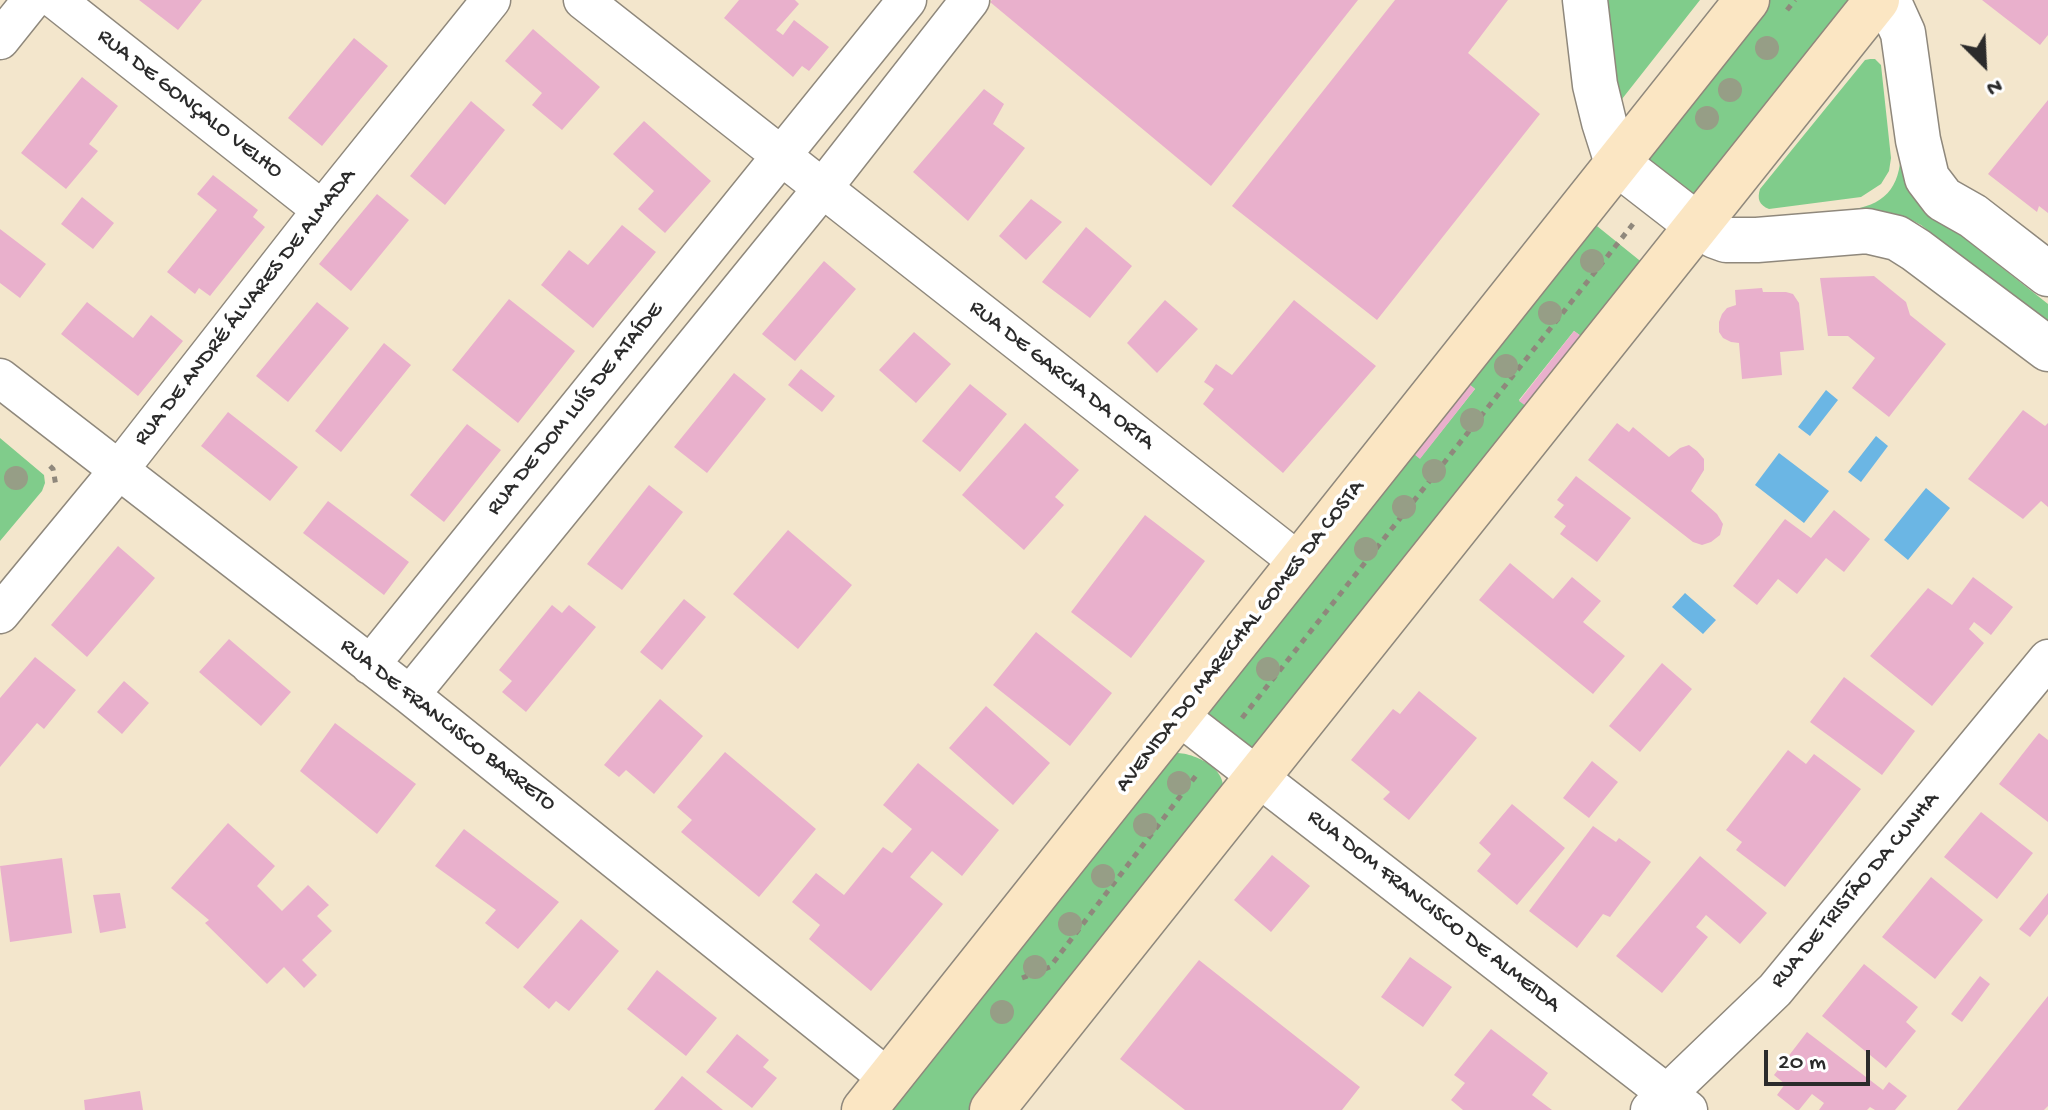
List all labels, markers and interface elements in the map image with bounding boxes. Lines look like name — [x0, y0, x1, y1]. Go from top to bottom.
street label: RUA DE GONÇALO VELHO — [91, 24, 287, 186]
north arrow — [1944, 24, 2024, 104]
text: N — [1982, 71, 2006, 101]
street label: RUA DE ANDRÉ ÁLVARES DE ALMADA — [130, 164, 362, 452]
street label: RUA DE GARCIA DA ORTA — [963, 295, 1159, 457]
street label: RUA DE DOM LUÍS DE ATAÍDE — [482, 298, 670, 522]
street label: AVENIDA DO MARECHAL GOMES DA COSTA — [1111, 476, 1371, 798]
street label: RUA DE FRANCISCO BARRETO — [334, 634, 560, 818]
street label: RUA DE TRISTÃO DA CUNHA — [1766, 787, 1946, 995]
street label: RUA DOM FRANCISCO DE ALMEIDA — [1301, 805, 1565, 1019]
scale bar — [1768, 1034, 1874, 1084]
text: 20 m — [1778, 1049, 1826, 1078]

